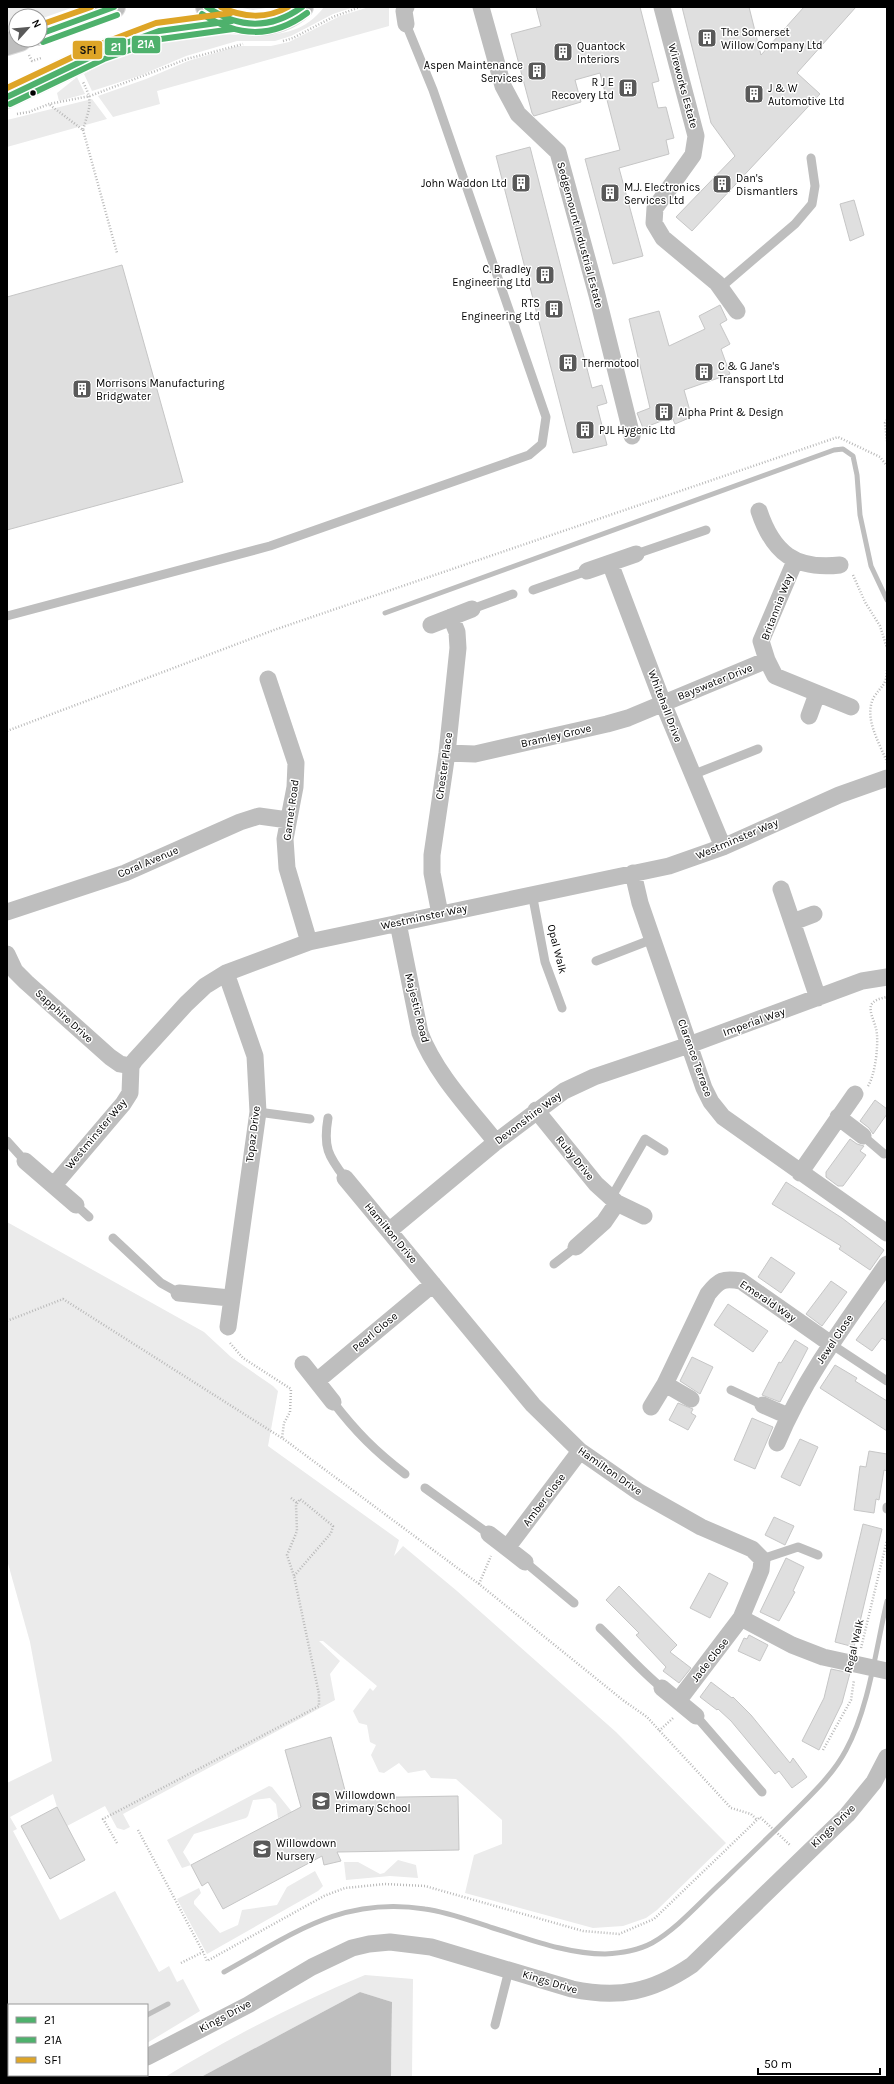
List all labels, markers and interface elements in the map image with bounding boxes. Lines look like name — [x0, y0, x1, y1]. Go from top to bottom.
north arrow — [8, 8, 48, 48]
text: N — [29, 17, 44, 30]
place label: The Somerset Willow Company Ltd — [721, 26, 823, 52]
building icon: The Somerset Willow Company Ltd — [696, 27, 718, 49]
line badge: 21A — [131, 35, 161, 54]
line badge: 21 — [104, 37, 127, 56]
text: 21A — [137, 38, 155, 51]
line badge: SF1 — [72, 40, 103, 60]
place label: Quantock Interiors — [577, 40, 626, 66]
text: 21 — [111, 41, 121, 54]
building icon: Quantock Interiors — [552, 41, 574, 63]
street label: Wireworks Estate — [665, 42, 701, 130]
text: SF1 — [80, 44, 96, 57]
place label: Aspen Maintenance Services — [424, 59, 523, 85]
building icon: Aspen Maintenance Services — [526, 60, 548, 82]
place label: R J E Recovery Ltd — [551, 76, 614, 102]
building icon: R J E Recovery Ltd — [617, 77, 639, 99]
place label: J & W Automotive Ltd — [768, 82, 844, 108]
building icon: J & W Automotive Ltd — [743, 83, 765, 105]
unlabelled marker — [28, 88, 38, 98]
street label: Sedgemount Industrial Estate — [554, 160, 606, 310]
building icon: John Waddon Ltd — [510, 172, 532, 194]
place label: Dan's Dismantlers — [736, 172, 798, 198]
building icon: Dan's Dismantlers — [711, 173, 733, 195]
place label: John Waddon Ltd — [421, 177, 507, 190]
place label: M.J. Electronics Services Ltd — [624, 181, 701, 207]
building icon: M.J. Electronics Services Ltd — [599, 182, 621, 204]
place label: C. Bradley Engineering Ltd — [452, 263, 531, 289]
building icon: C. Bradley Engineering Ltd — [534, 264, 556, 286]
place label: RTS Engineering Ltd — [461, 297, 540, 323]
building icon: RTS Engineering Ltd — [543, 298, 565, 320]
building icon: Thermotool — [557, 352, 579, 374]
place label: Thermotool — [582, 357, 639, 370]
place label: C & G Jane's Transport Ltd — [718, 360, 784, 386]
building icon: C & G Jane's Transport Ltd — [693, 361, 715, 383]
place label: Morrisons Manufacturing Bridgwater — [96, 377, 225, 403]
building icon: Morrisons Manufacturing Bridgwater — [71, 378, 93, 400]
building icon: Alpha Print & Design — [653, 401, 675, 423]
place label: Alpha Print & Design — [678, 406, 783, 419]
building icon: PJL Hygenic Ltd — [574, 419, 596, 441]
place label: PJL Hygenic Ltd — [599, 424, 676, 437]
street label: Britannia Way — [758, 572, 796, 642]
street label: Bayswater Drive — [676, 661, 755, 703]
street label: Whitehall Drive — [645, 668, 685, 744]
street label: Bramley Grove — [520, 722, 593, 750]
street label: Chester Place — [433, 731, 455, 800]
street label: Garnet Road — [280, 779, 302, 841]
street label: Westminster Way — [694, 816, 780, 862]
street label: Coral Avenue — [116, 843, 181, 881]
street label: Westminster Way — [380, 901, 468, 933]
street label: Opal Walk — [545, 923, 569, 975]
street label: Majestic Road — [402, 972, 432, 1044]
street label: Sapphire Drive — [32, 987, 96, 1046]
street label: Imperial Way — [721, 1005, 787, 1039]
street label: Clarence Terrace — [675, 1017, 715, 1099]
street label: Devonshire Way — [492, 1089, 564, 1147]
street label: Westminster Way — [63, 1096, 129, 1172]
street label: Topaz Drive — [243, 1105, 263, 1163]
street label: Ruby Drive — [553, 1133, 597, 1183]
street label: Hamilton Drive — [362, 1200, 420, 1266]
street label: Emerald Way — [737, 1277, 799, 1325]
street label: Pearl Close — [350, 1309, 400, 1355]
street label: Jewel Close — [814, 1312, 856, 1366]
street label: Hamilton Drive — [575, 1444, 645, 1498]
street label: Amber Close — [520, 1471, 568, 1529]
street label: Regal Walk — [841, 1618, 867, 1674]
street label: Jade Close — [689, 1635, 732, 1685]
place label: Willowdown Primary School — [335, 1789, 410, 1815]
school or university icon: Willowdown Primary School — [310, 1790, 332, 1812]
street label: Kings Drive — [808, 1801, 858, 1850]
place label: Willowdown Nursery — [276, 1837, 336, 1863]
school or university icon: Willowdown Nursery — [251, 1838, 273, 1860]
street label: Kings Drive — [521, 1967, 579, 1997]
street label: Kings Drive — [197, 1997, 253, 2035]
legend — [8, 2004, 148, 2076]
text: 21 — [44, 2013, 55, 2027]
text: 21A — [44, 2033, 62, 2047]
scale bar — [758, 2050, 880, 2076]
text: SF1 — [44, 2053, 62, 2067]
text: 50 m — [764, 2057, 792, 2071]

